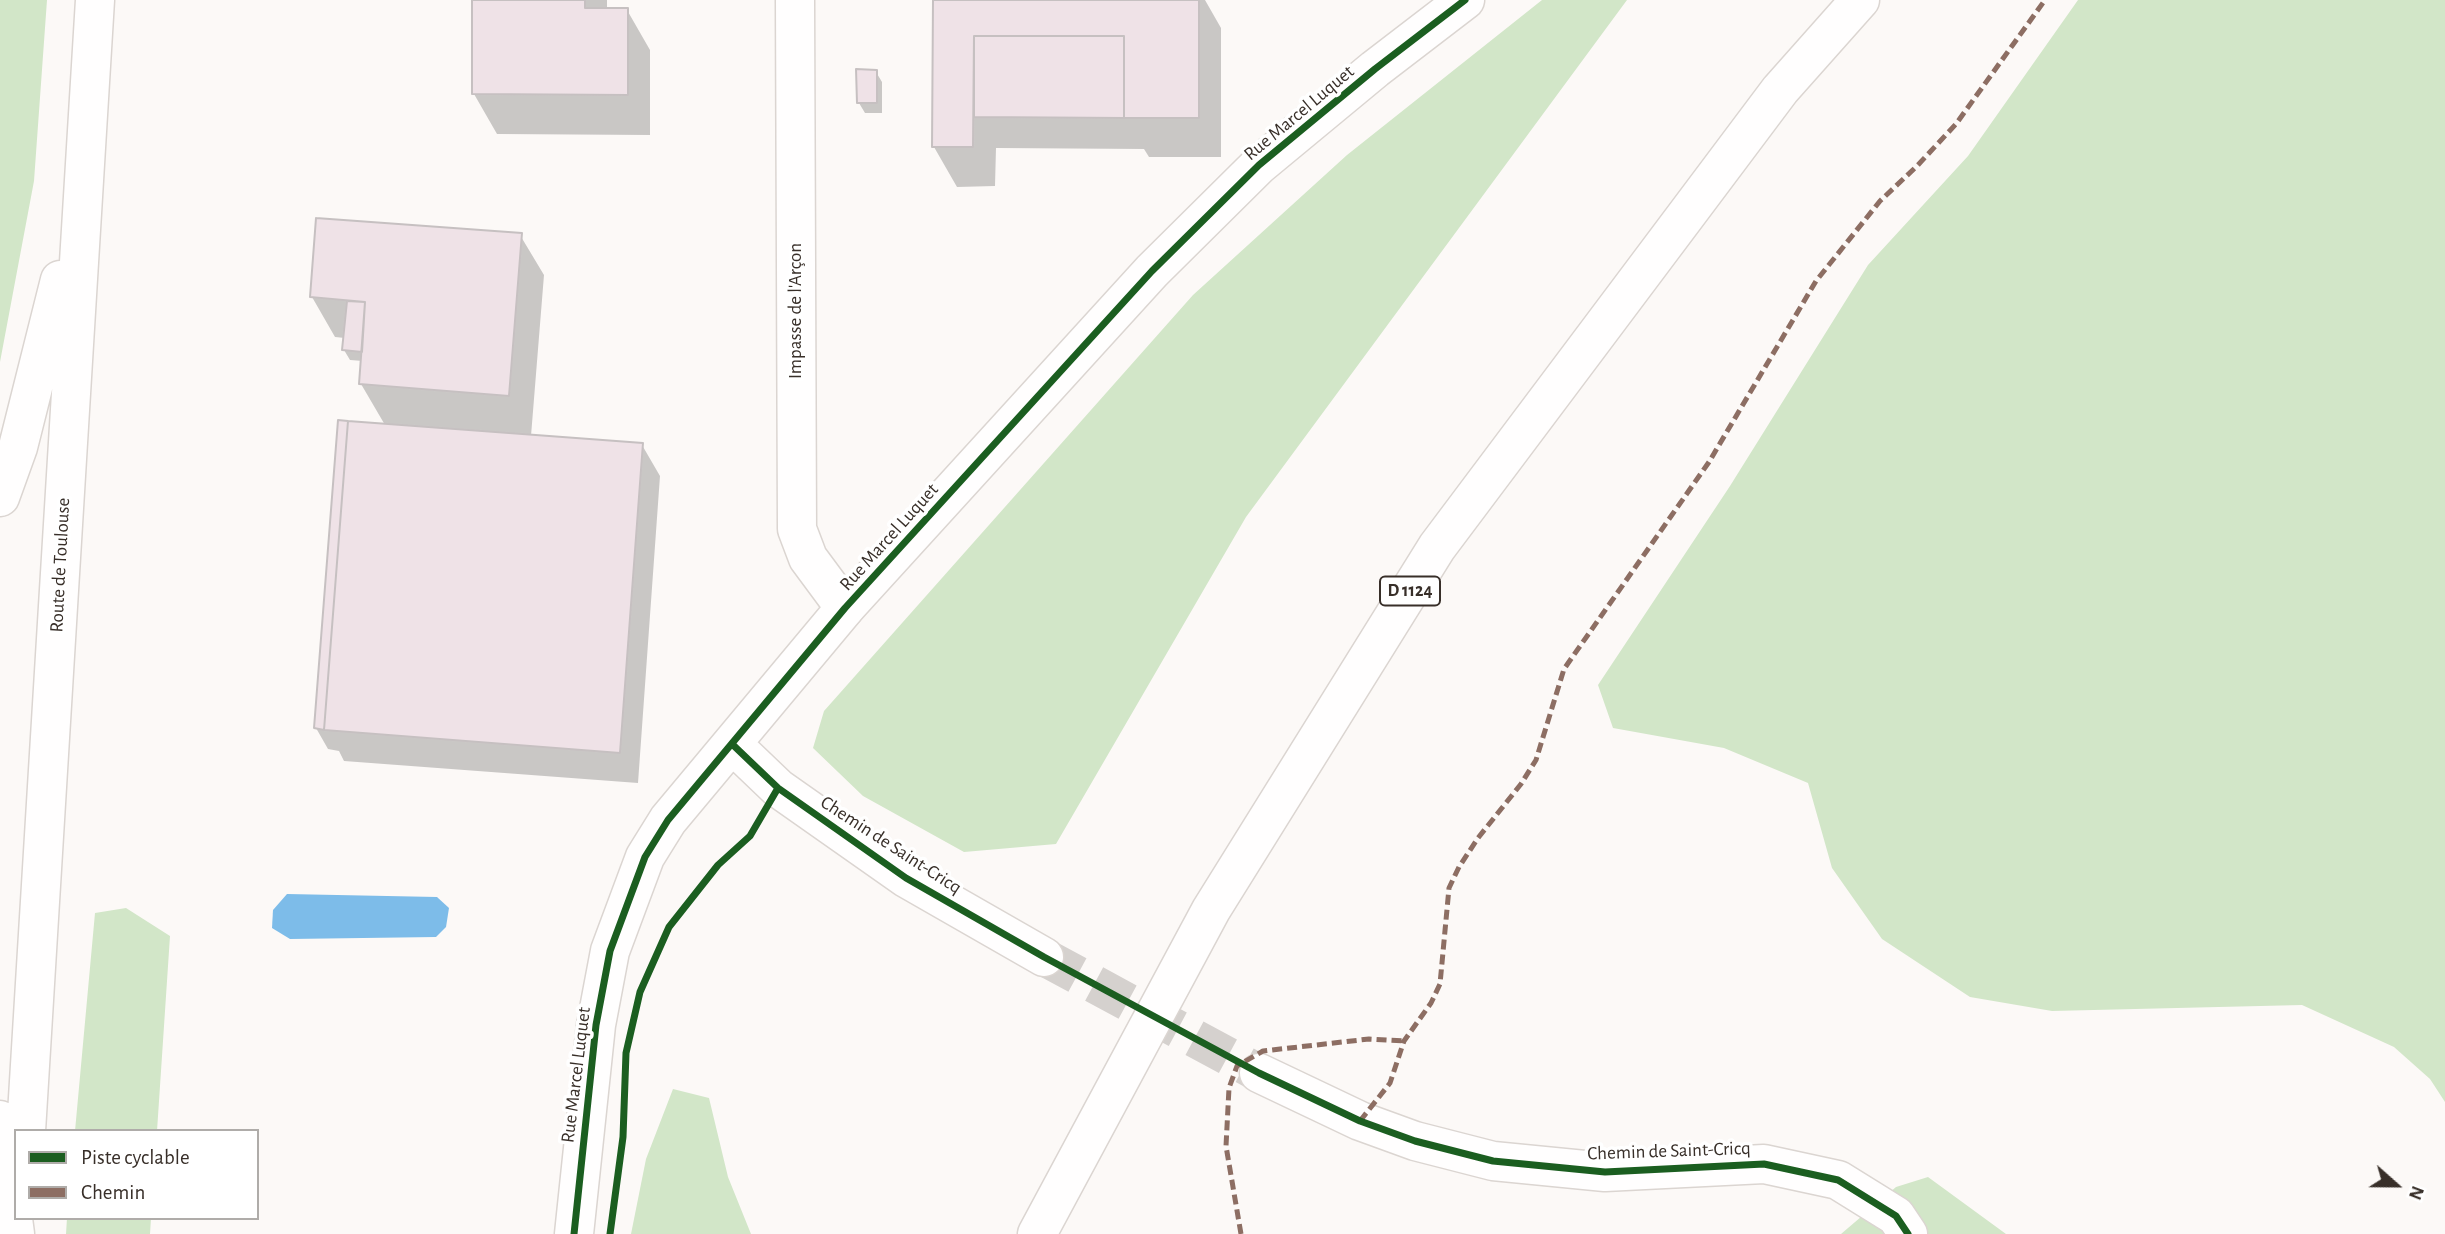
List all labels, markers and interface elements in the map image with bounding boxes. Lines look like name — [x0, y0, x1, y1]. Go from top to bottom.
street label: Rue Marcel Luquet — [1239, 60, 1359, 166]
street label: Impasse de l'Arçon — [784, 243, 806, 379]
street label: Rue Marcel Luquet — [835, 479, 943, 595]
street label: Route de Toulouse — [45, 497, 75, 633]
road number: D 1124 — [1380, 576, 1440, 606]
street label: Chemin de Saint-Cricq — [816, 791, 966, 899]
street label: Rue Marcel Luquet — [556, 1006, 596, 1144]
legend — [14, 1129, 259, 1220]
street label: Chemin de Saint-Cricq — [1587, 1137, 1751, 1165]
text: Piste cyclable — [81, 1147, 190, 1168]
north arrow — [2361, 1150, 2431, 1220]
text: Chemin — [81, 1182, 145, 1203]
text: N — [2405, 1183, 2427, 1202]

